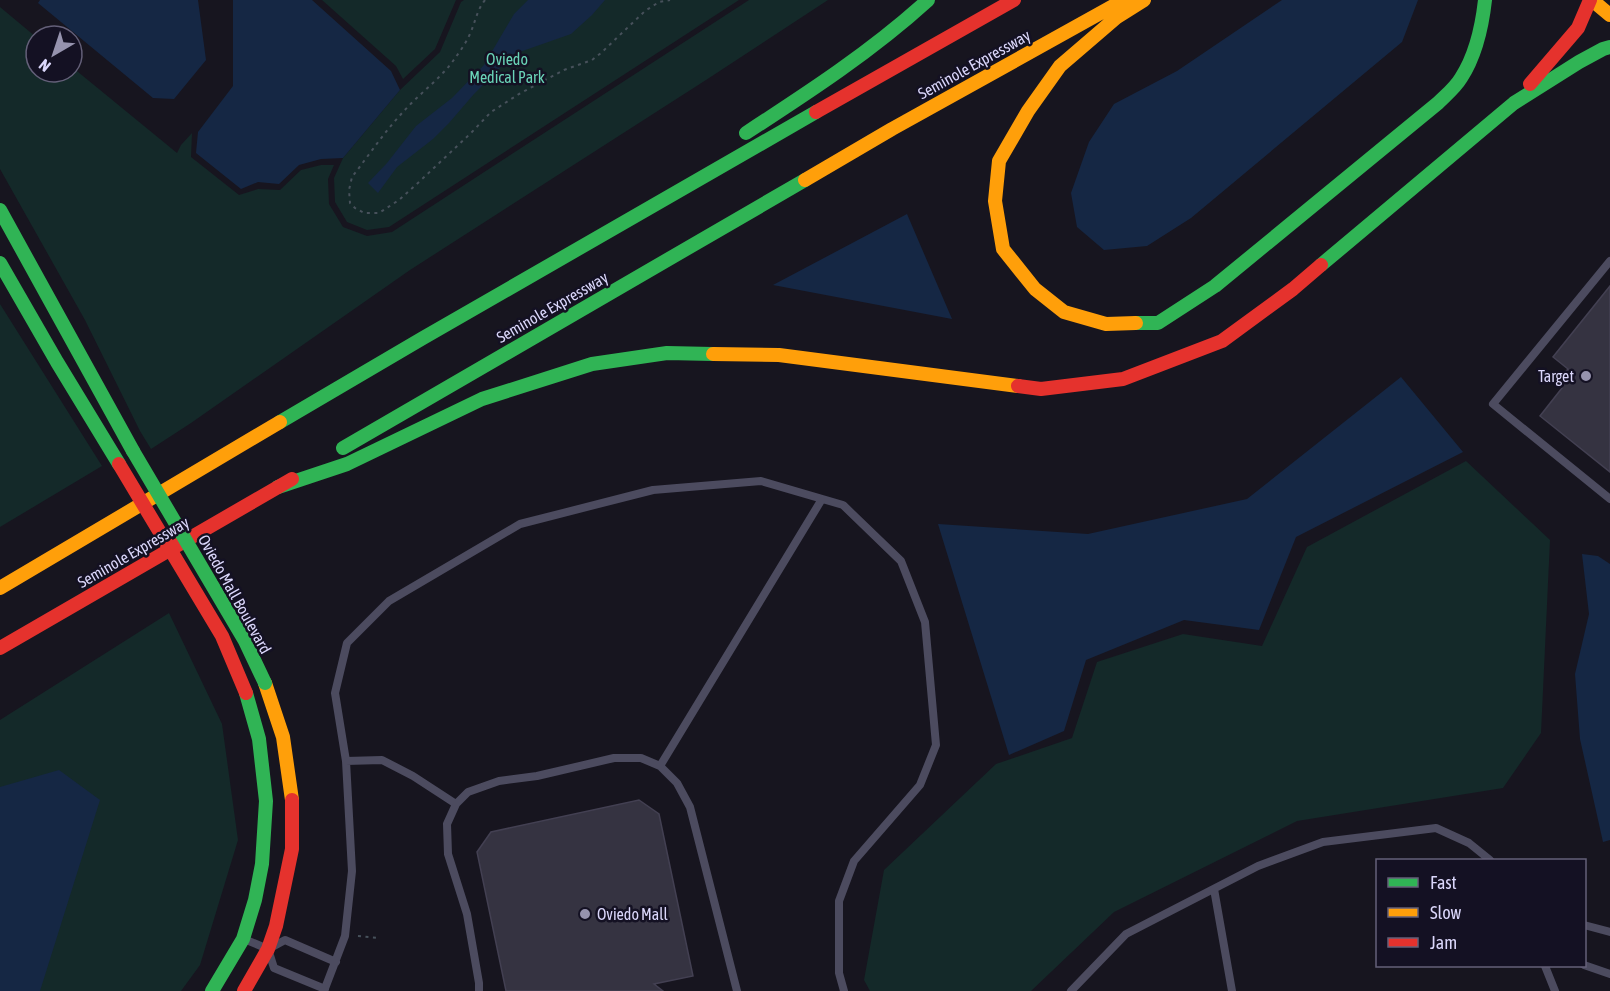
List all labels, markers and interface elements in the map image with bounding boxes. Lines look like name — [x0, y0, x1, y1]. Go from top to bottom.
north arrow — [24, 24, 84, 84]
street label: Seminole Expressway — [915, 25, 1034, 103]
park label: Oviedo Medical Park — [469, 50, 545, 86]
text: N — [35, 56, 54, 76]
street label: Seminole Expressway — [493, 268, 612, 347]
place label: Target — [1538, 367, 1574, 386]
marker: Target — [1579, 369, 1593, 383]
street label: Seminole Expressway — [74, 513, 193, 592]
street label: Oviedo Mall Boulevard — [195, 531, 275, 657]
legend — [1376, 859, 1586, 967]
text: Fast — [1430, 872, 1457, 893]
text: Slow — [1430, 902, 1461, 923]
place label: Oviedo Mall — [597, 905, 668, 923]
marker: Oviedo Mall — [578, 907, 592, 921]
text: Jam — [1430, 932, 1457, 953]

